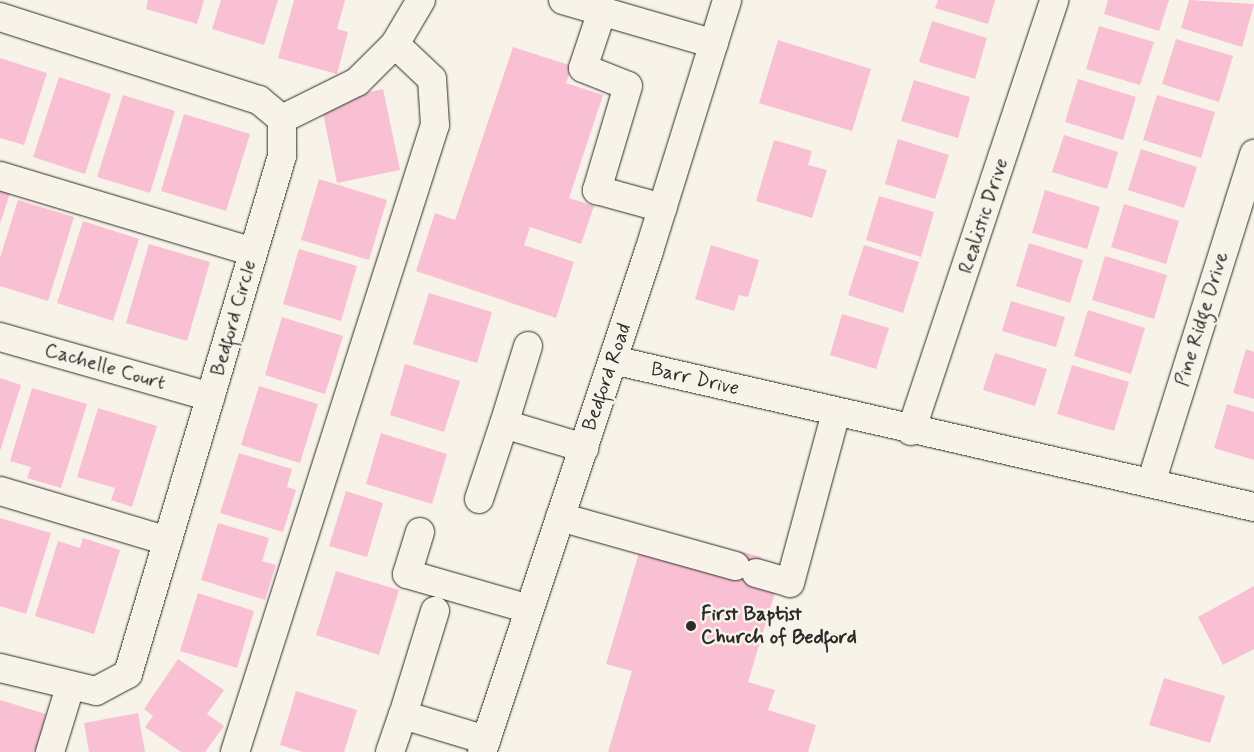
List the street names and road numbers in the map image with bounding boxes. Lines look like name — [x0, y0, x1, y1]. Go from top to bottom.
street label: Realistic Drive — [954, 156, 1014, 276]
street label: Pine Ridge Drive — [1171, 250, 1233, 388]
street label: Bedford Circle — [206, 257, 262, 379]
street label: Bedford Road — [578, 321, 636, 433]
street label: Cachelle Court — [41, 338, 169, 396]
street label: Barr Drive — [648, 357, 742, 401]

